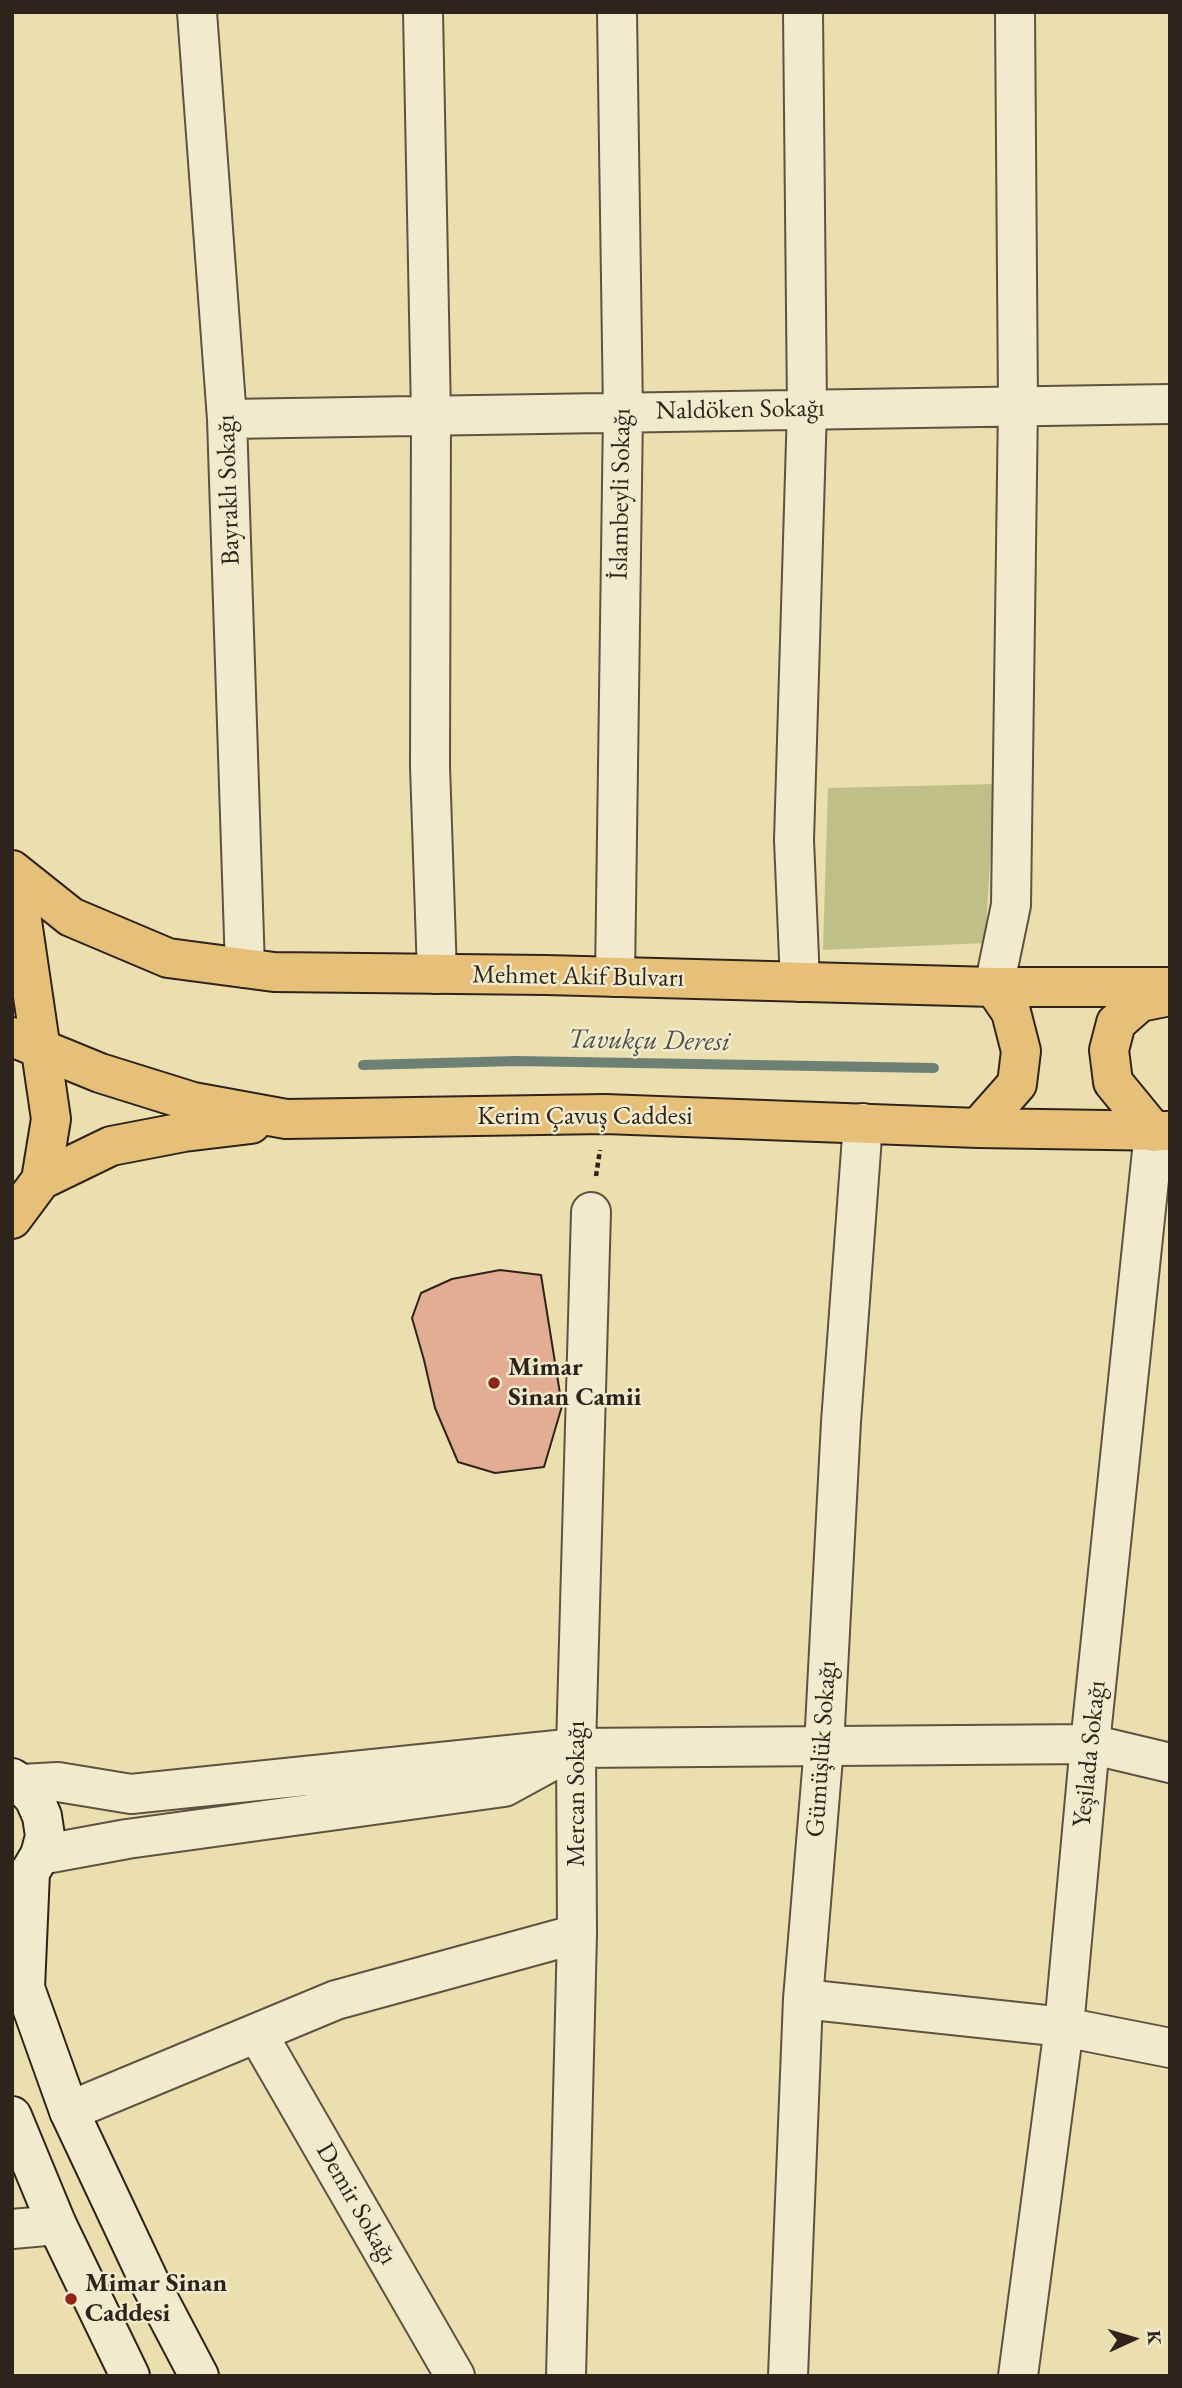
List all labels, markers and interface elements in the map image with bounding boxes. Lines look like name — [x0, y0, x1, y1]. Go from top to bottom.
street label: Naldöken Sokağı — [655, 393, 825, 427]
street label: İslambeyli Sokağı — [604, 408, 638, 580]
street label: Bayraklı Sokağı — [211, 414, 247, 566]
street label: Mehmet Akif Bulvarı — [472, 960, 684, 994]
water label: Tavukçu Deresi — [568, 1023, 730, 1059]
street label: Kerim Çavuş Caddesi — [477, 1101, 693, 1133]
place label: Mimar Sinan Camii — [508, 1352, 641, 1414]
marker: Mimar Sinan Camii — [486, 1375, 502, 1391]
street label: Gümüşlük Sokağı — [800, 1660, 844, 1838]
street label: Yeşilada Sokağı — [1067, 1679, 1113, 1829]
street label: Mercan Sokağı — [561, 1721, 593, 1867]
street label: Demir Sokağı — [309, 2138, 403, 2270]
place label: Mimar Sinan Caddesi — [85, 2268, 227, 2330]
marker: Mimar Sinan Caddesi — [63, 2291, 79, 2307]
north arrow — [1098, 2304, 1168, 2374]
text: K — [1141, 2329, 1167, 2346]

